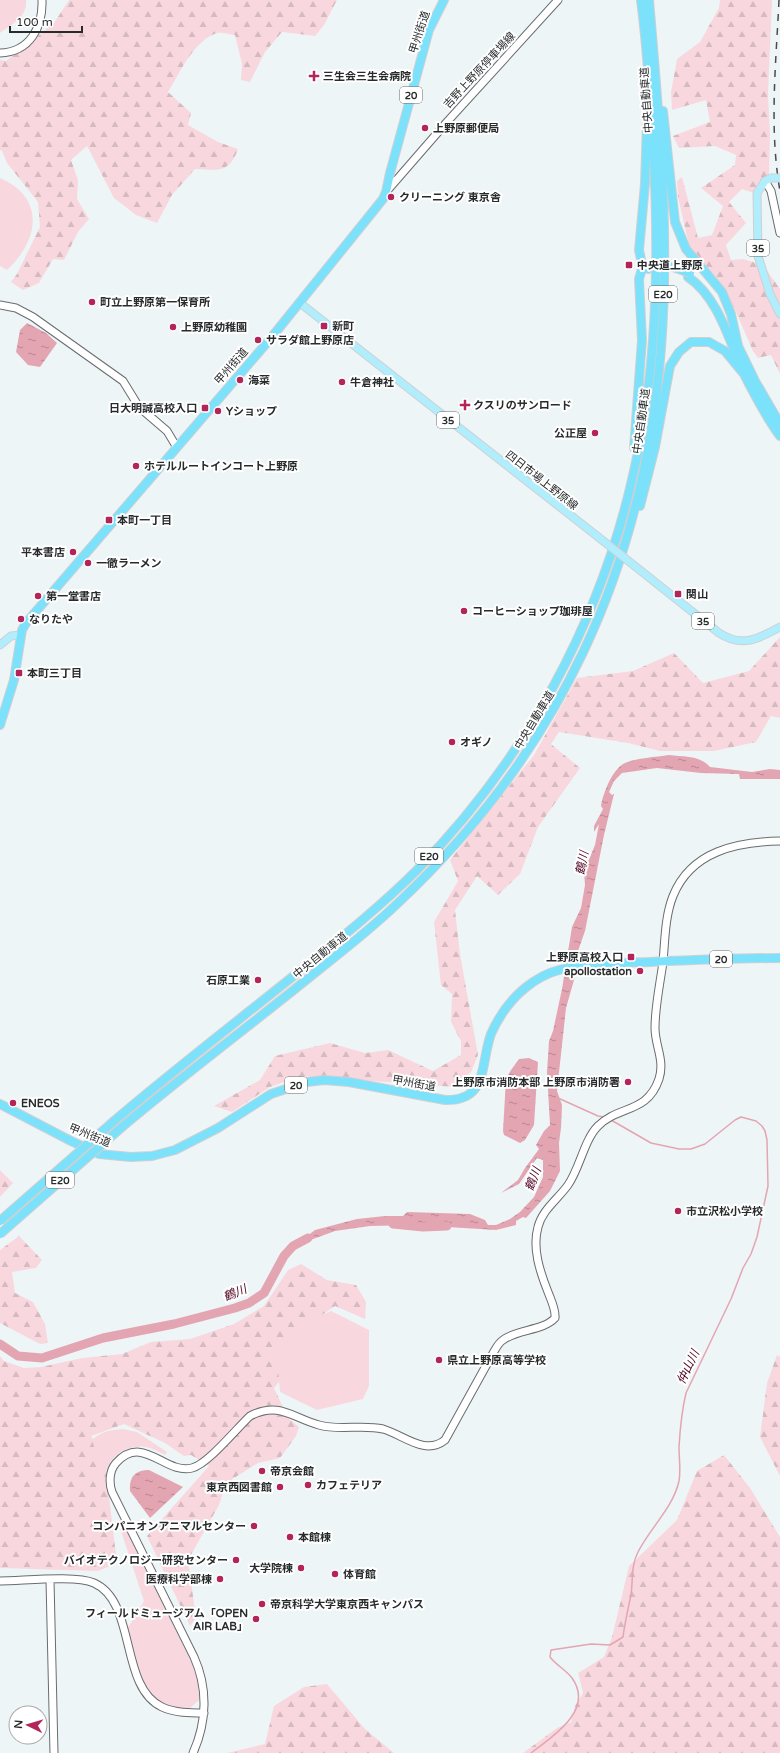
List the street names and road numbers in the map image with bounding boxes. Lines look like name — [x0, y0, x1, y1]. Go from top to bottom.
street label: 甲州街道 — [406, 9, 432, 55]
street label: 吉野上野原停車場線 — [441, 30, 518, 111]
street label: 中央自動車道 — [638, 67, 655, 133]
road number: 20 — [400, 87, 422, 103]
road number: 35 — [747, 240, 769, 256]
road number: E20 — [649, 286, 677, 302]
street label: 甲州街道 — [212, 345, 251, 387]
street label: 中央自動車道 — [630, 387, 653, 455]
road number: 35 — [437, 412, 459, 428]
street label: 四日市場上野原線 — [503, 448, 580, 513]
road number: 35 — [692, 613, 714, 629]
street label: 中央自動車道 — [512, 689, 557, 752]
road number: E20 — [415, 848, 443, 864]
street label: 中央自動車道 — [291, 930, 350, 981]
road number: 20 — [710, 951, 732, 967]
street label: 甲州街道 — [391, 1073, 437, 1094]
road number: 20 — [285, 1077, 307, 1093]
street label: 甲州街道 — [67, 1121, 113, 1150]
road number: E20 — [46, 1172, 74, 1188]

